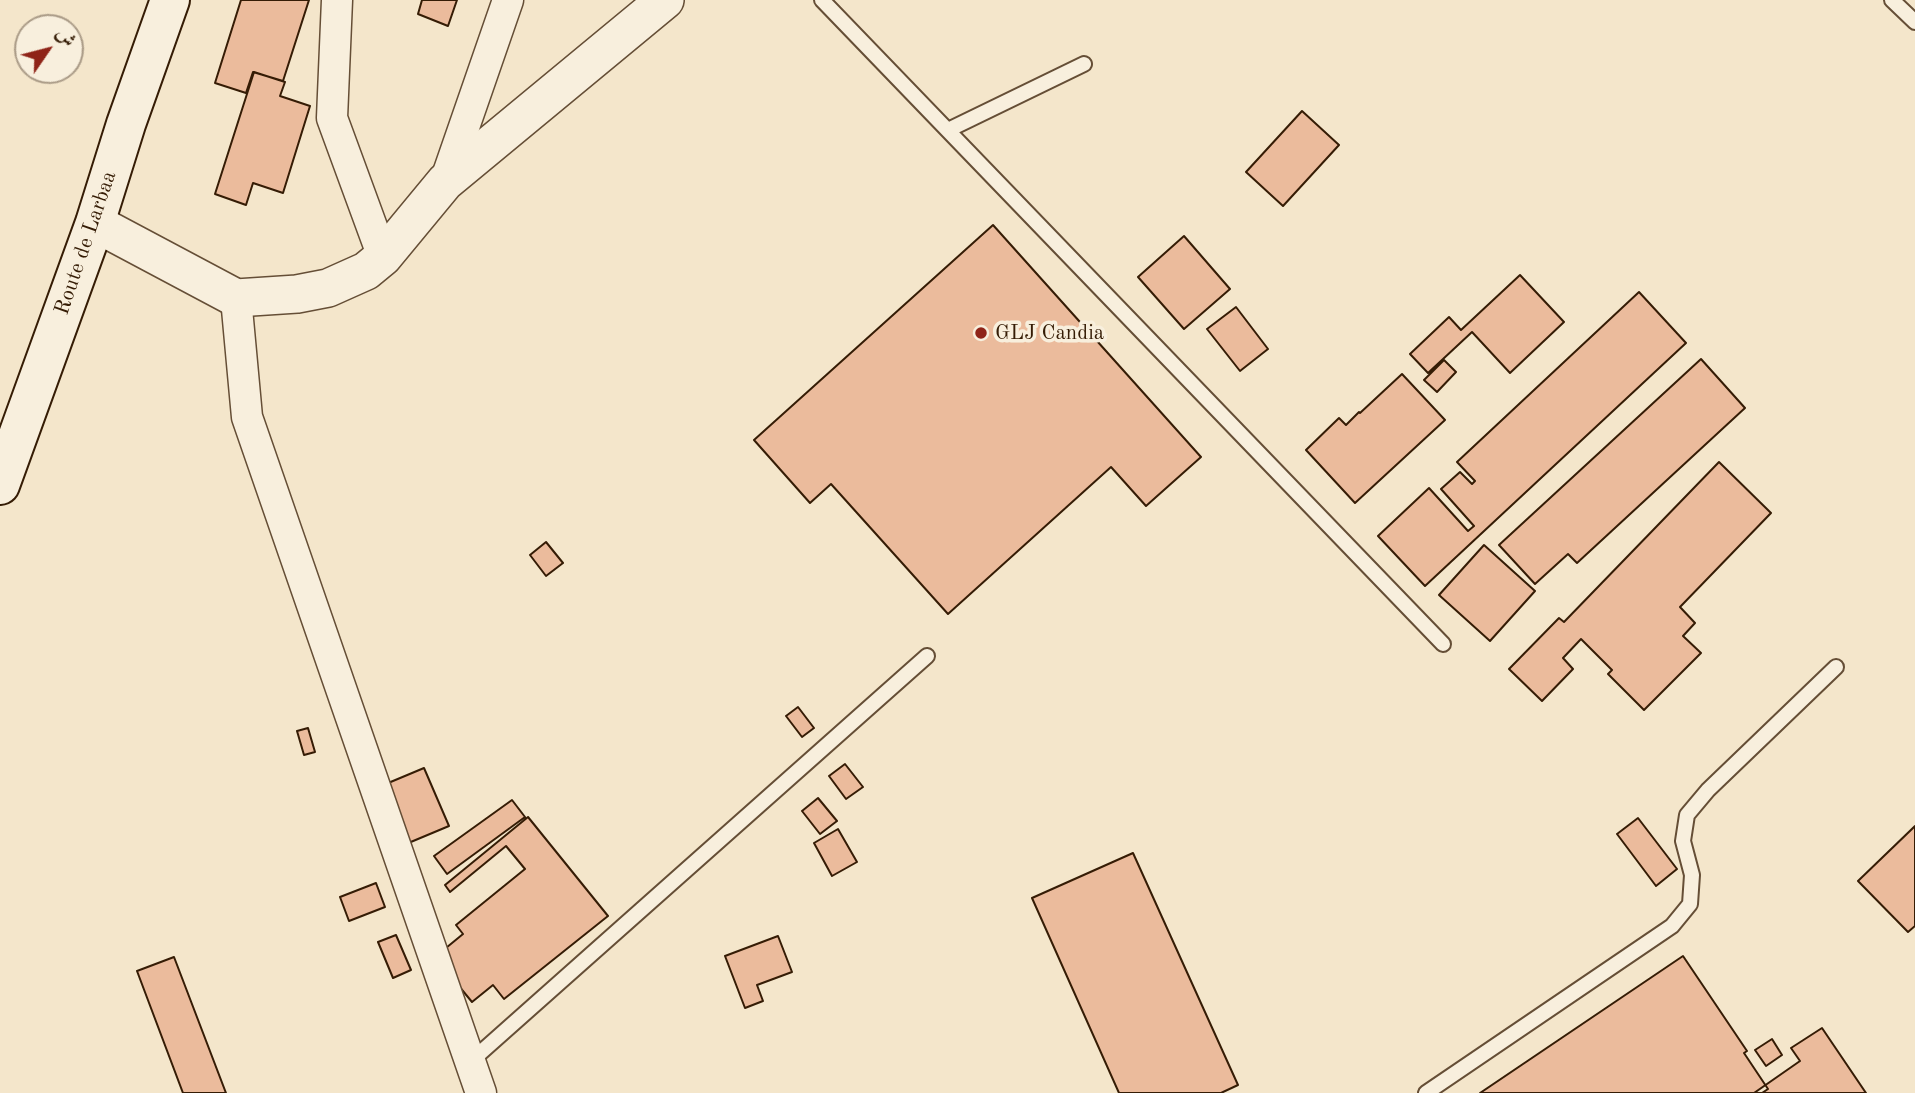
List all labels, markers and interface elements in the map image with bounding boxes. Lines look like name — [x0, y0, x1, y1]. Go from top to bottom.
north arrow — [14, 14, 84, 84]
text: ش — [52, 25, 78, 51]
street label: Route de Larbaa — [50, 168, 122, 318]
place label: GLJ Candia — [995, 320, 1104, 346]
marker: GLJ Candia — [973, 325, 989, 341]

